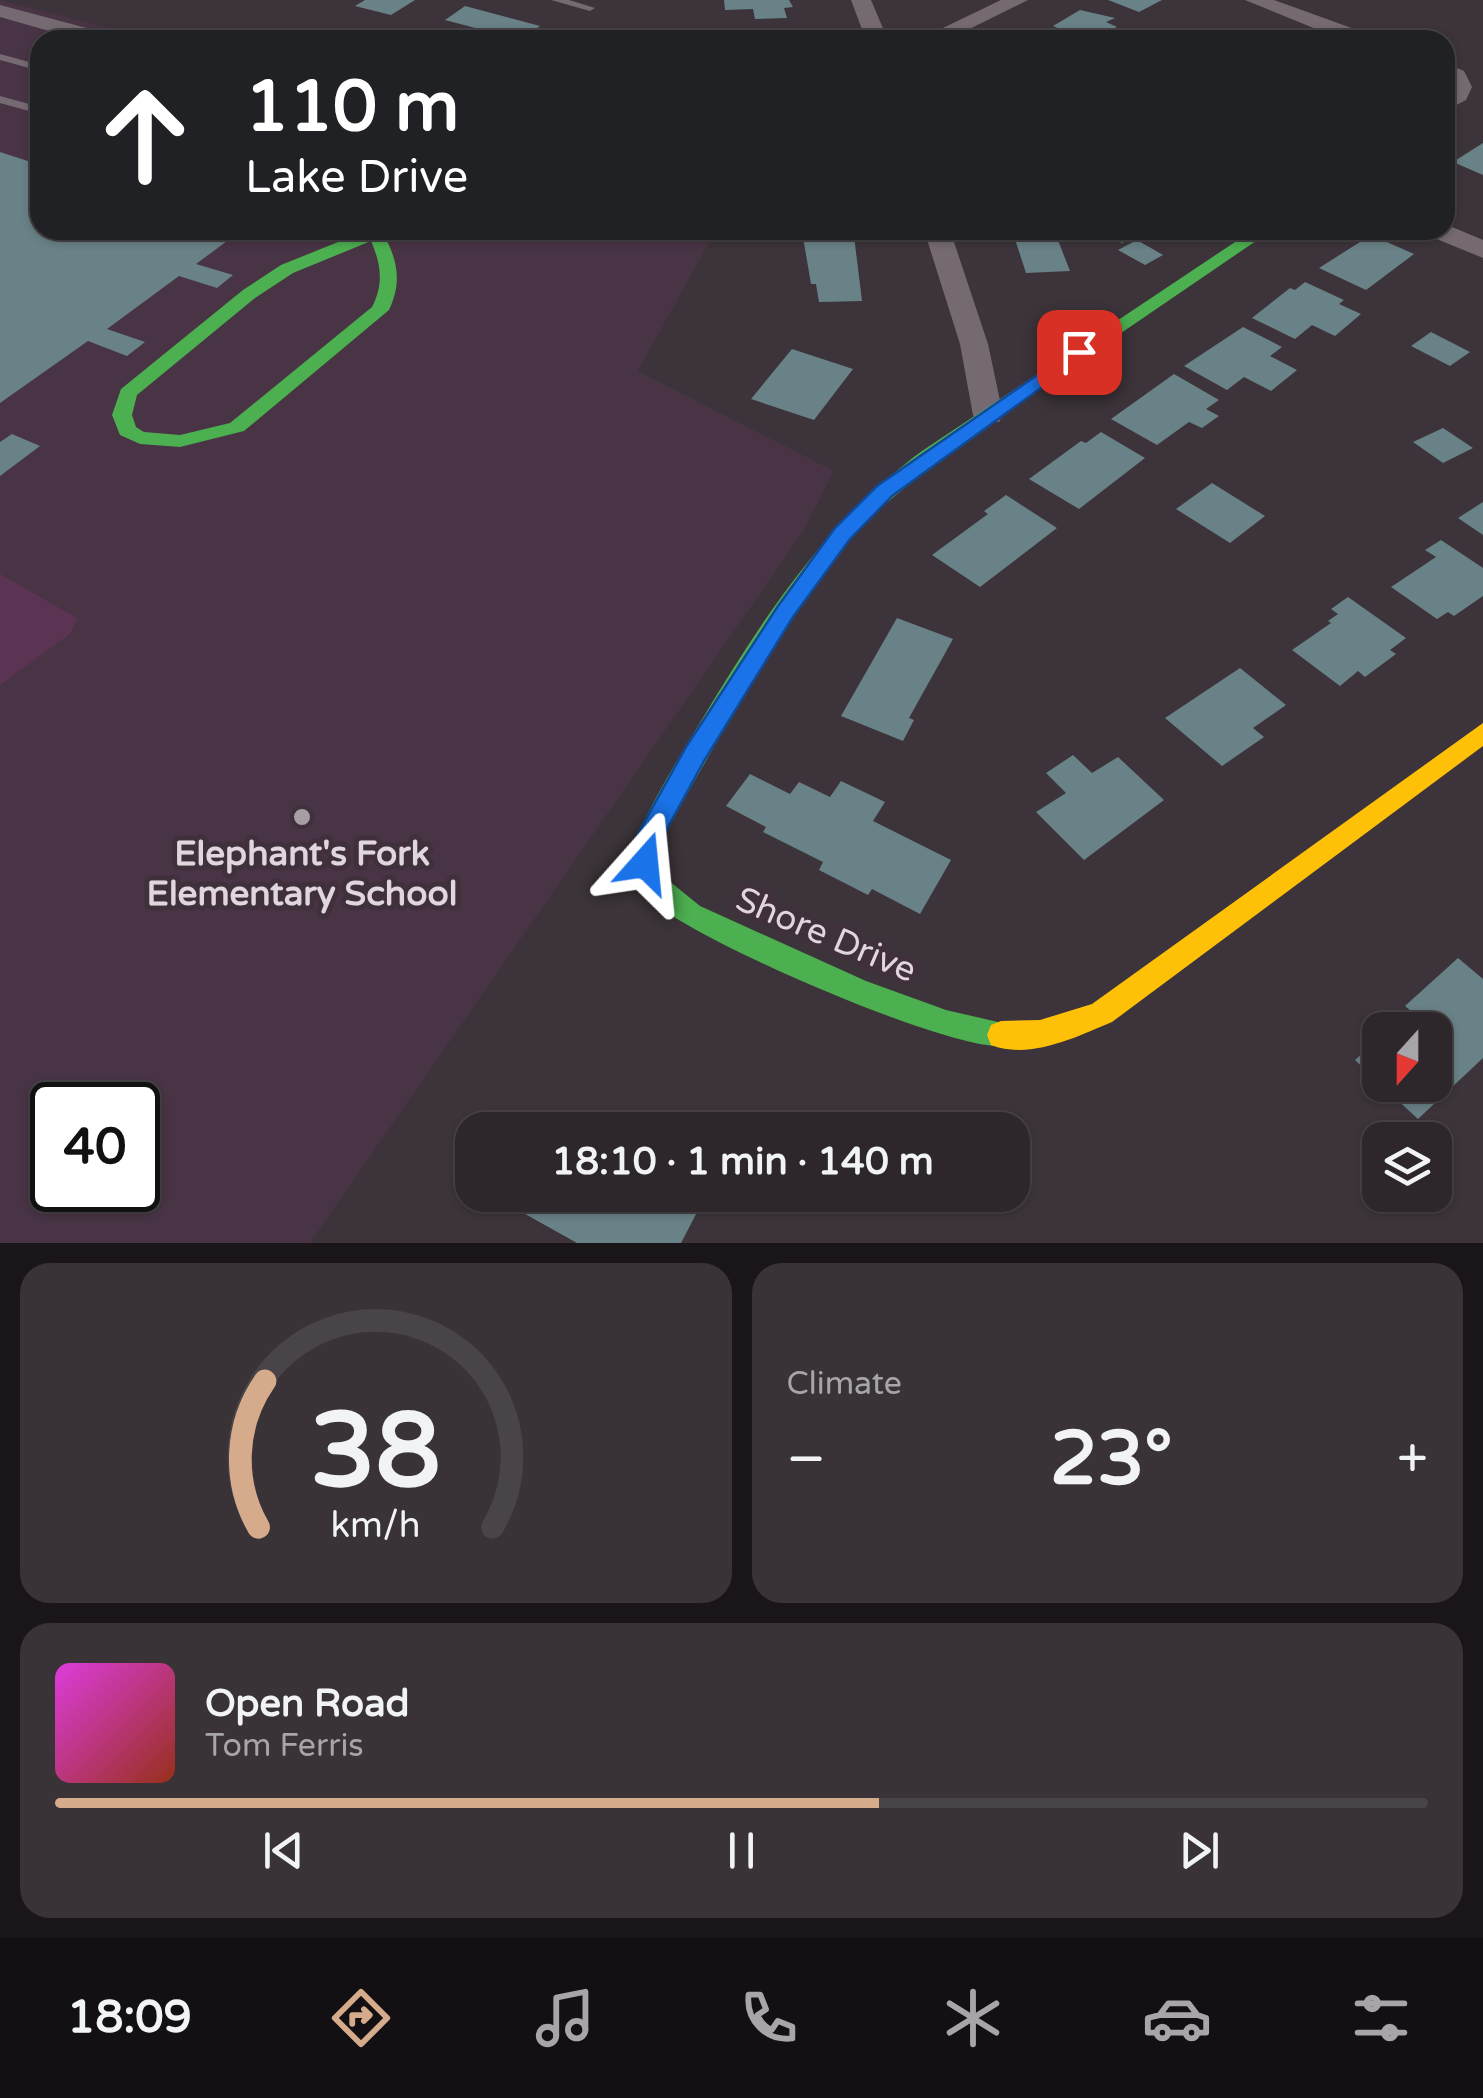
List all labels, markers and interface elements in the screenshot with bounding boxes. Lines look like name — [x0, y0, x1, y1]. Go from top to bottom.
text: 110 m — [245, 66, 459, 150]
icon: ahead — [80, 70, 210, 200]
text: Lake Drive — [245, 151, 468, 205]
pin — [1037, 310, 1122, 395]
icon: arrive — [1052, 325, 1107, 380]
marker: Elephant's Fork Elementary School — [291, 806, 313, 828]
position arrow — [593, 811, 697, 915]
place label: Elephant's Fork Elementary School — [147, 833, 457, 915]
street label: Shore Drive — [729, 878, 923, 992]
north arrow — [1362, 1012, 1452, 1102]
map controls — [1362, 1012, 1452, 1212]
speed limit sign: 40 — [30, 1082, 160, 1212]
button: layers — [1362, 1122, 1452, 1212]
text: 18:10 · 1 min · 140 m — [551, 1139, 934, 1185]
text: Climate — [787, 1365, 902, 1403]
text: 38 — [310, 1390, 441, 1515]
text: 23° — [1050, 1414, 1173, 1504]
text: − — [787, 1427, 826, 1493]
text: + — [1397, 1427, 1428, 1493]
text: km/h — [331, 1504, 421, 1547]
text: Open Road — [205, 1681, 410, 1727]
text: Tom Ferris — [205, 1727, 364, 1765]
icon: previous — [256, 1823, 311, 1878]
icon: pause — [714, 1823, 769, 1878]
icon: next — [1172, 1823, 1227, 1878]
icon: directions — [326, 1983, 396, 2053]
icon: music — [530, 1983, 600, 2053]
icon: phone — [734, 1983, 804, 2053]
icon: climate — [938, 1983, 1008, 2053]
icon: car — [1142, 1983, 1212, 2053]
icon: filters — [1346, 1983, 1416, 2053]
text: 18:09 — [67, 1991, 192, 2045]

